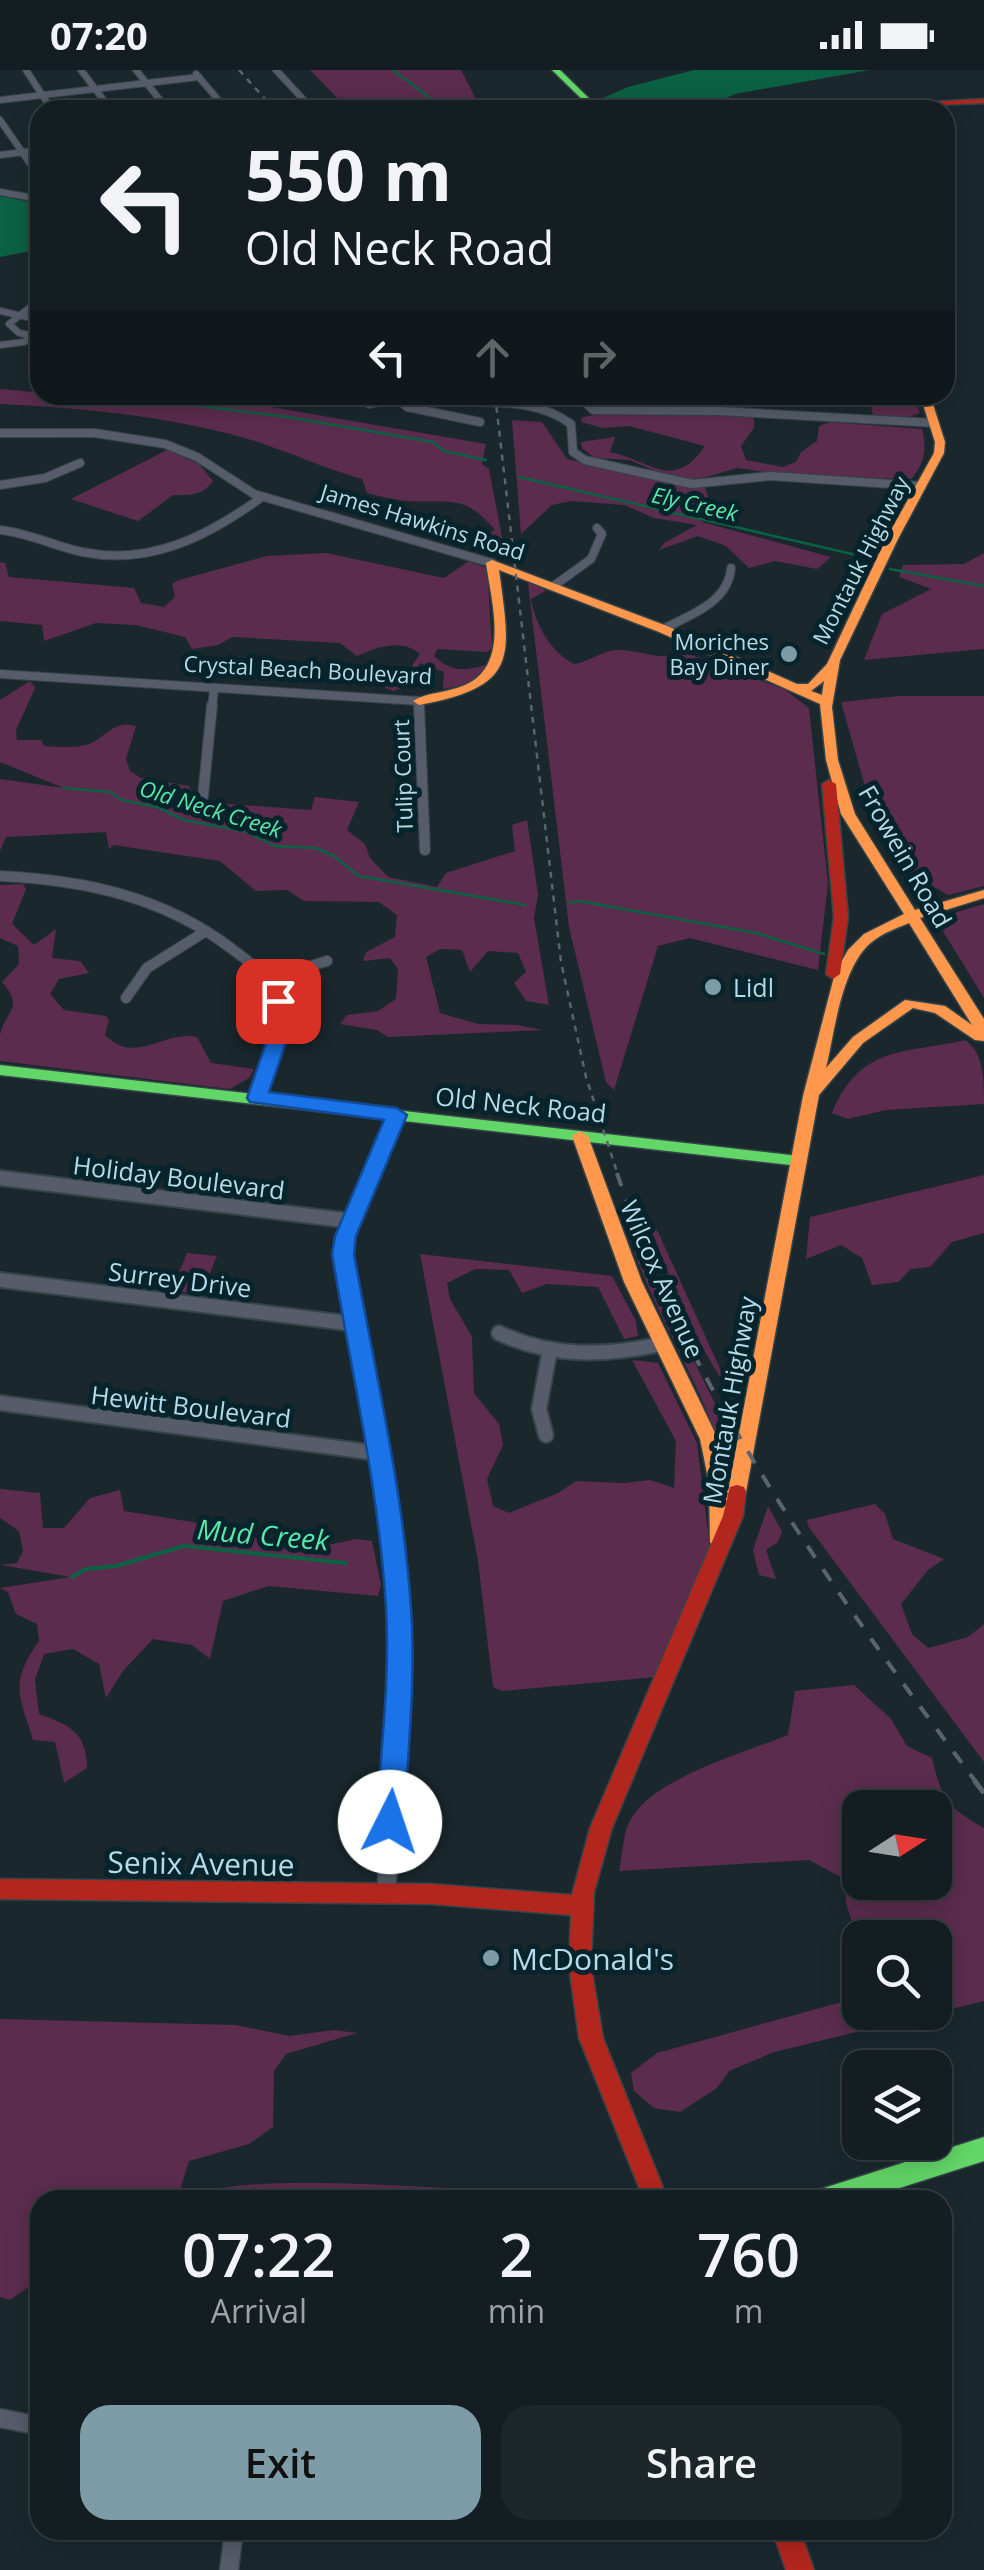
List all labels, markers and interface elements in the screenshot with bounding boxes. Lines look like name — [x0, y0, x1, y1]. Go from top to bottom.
text: 07:20 — [50, 9, 148, 61]
text: 550 m — [245, 126, 452, 222]
icon: left — [80, 140, 210, 270]
text: Old Neck Road — [245, 217, 554, 278]
icon: left — [360, 330, 415, 385]
icon: ahead — [465, 330, 520, 385]
icon: right — [570, 330, 625, 385]
street label: Montauk Highway — [805, 470, 916, 649]
street label: James Hawkins Road — [315, 475, 529, 566]
water label: Ely Creek — [649, 479, 742, 528]
place label: Moriches Bay Diner — [669, 626, 769, 681]
marker: Moriches Bay Diner — [778, 643, 800, 665]
street label: Crystal Beach Boulevard — [183, 648, 433, 690]
street label: Tulip Court — [385, 719, 419, 833]
water label: Old Neck Creek — [136, 772, 287, 844]
street label: Frowein Road — [851, 778, 961, 934]
pin — [236, 959, 321, 1044]
place label: Lidl — [733, 970, 774, 1004]
icon: arrive — [251, 974, 306, 1029]
marker: Lidl — [702, 976, 724, 998]
street label: Old Neck Road — [434, 1078, 608, 1130]
street label: Holiday Boulevard — [71, 1147, 287, 1207]
street label: Wilcox Avenue — [613, 1195, 713, 1363]
street label: Surrey Drive — [107, 1253, 253, 1305]
street label: Montauk Highway — [694, 1293, 764, 1506]
street label: Hewitt Boulevard — [89, 1377, 293, 1435]
water label: Mud Creek — [196, 1509, 332, 1559]
position arrow — [338, 1770, 442, 1874]
north arrow — [842, 1790, 952, 1900]
map controls — [842, 1790, 952, 2160]
street label: Senix Avenue — [107, 1841, 295, 1885]
button: search — [842, 1920, 952, 2030]
place label: McDonald's — [511, 1938, 674, 1979]
marker: McDonald's — [480, 1947, 502, 1969]
button: layers — [842, 2050, 952, 2160]
text: 07:22 — [182, 2213, 336, 2295]
text: 2 — [499, 2213, 534, 2295]
text: 760 — [697, 2213, 800, 2295]
text: Arrival — [211, 2289, 307, 2332]
text: min — [488, 2289, 545, 2332]
text: m — [734, 2289, 763, 2332]
button: Exit — [80, 2405, 481, 2520]
button: Share — [501, 2405, 902, 2520]

